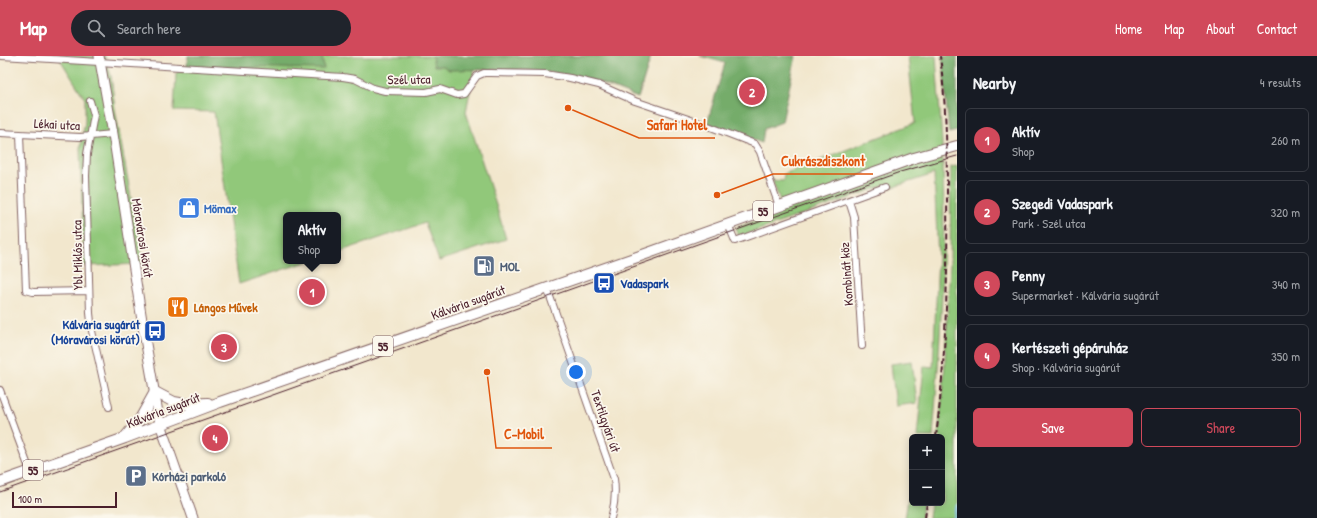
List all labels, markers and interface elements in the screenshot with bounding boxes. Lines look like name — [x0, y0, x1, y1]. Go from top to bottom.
search box — [71, 10, 351, 46]
text: Map — [20, 15, 47, 41]
icon: search — [85, 17, 107, 39]
text: Search here — [117, 18, 181, 39]
text: Home — [1115, 19, 1142, 38]
text: Map — [1164, 19, 1184, 38]
text: About — [1206, 19, 1235, 38]
text: Contact — [1257, 19, 1297, 38]
street label: Szél utca — [387, 70, 431, 88]
text: Nearby — [973, 71, 1016, 94]
text: 4 results — [1260, 73, 1301, 91]
pin: 2 — [739, 77, 765, 107]
callout: Safari Hotel — [639, 112, 715, 138]
street label: Lékai utca — [33, 114, 81, 134]
text: Safari Hotel — [647, 115, 708, 134]
text: Aktív — [1012, 121, 1040, 142]
text: 1 — [985, 131, 989, 149]
text: 260 m — [1271, 131, 1300, 149]
text: Shop — [1012, 142, 1034, 160]
callout: Cukrászdiszkont — [773, 148, 873, 174]
text: Cukrászdiszkont — [781, 151, 866, 170]
text: Szegedi Vadaspark — [1012, 193, 1113, 214]
shop icon: Mömax — [176, 195, 202, 221]
street label: Móravárosi körút — [128, 197, 158, 279]
place label: Mömax — [204, 199, 237, 217]
road number: 55 — [753, 201, 773, 221]
text: 2 — [984, 203, 990, 221]
text: 320 m — [1270, 203, 1300, 221]
popup — [283, 212, 341, 264]
text: Park · Szél utca — [1012, 214, 1085, 232]
text: Aktív — [298, 219, 326, 240]
street label: Ybl Miklós utca — [67, 220, 87, 290]
text: Shop — [298, 240, 320, 258]
street label: Kombinát köz — [835, 241, 857, 306]
fuel station icon: MOL — [471, 253, 497, 279]
place label: MOL — [500, 257, 520, 275]
text: Penny — [1012, 265, 1045, 286]
bus stop icon: Vadaspark — [591, 270, 617, 296]
place label: Vadaspark — [620, 274, 669, 293]
text: 3 — [984, 275, 990, 293]
text: 340 m — [1272, 275, 1300, 293]
pin: 1 — [299, 277, 325, 307]
street label: Kálvária sugárút — [429, 280, 508, 324]
text: Supermarket · Kálvária sugárút — [1012, 286, 1159, 304]
restaurant icon: Lángos Művek — [165, 294, 191, 320]
place label: Lángos Művek — [194, 298, 258, 317]
place label: Kálvária sugárút (Móravárosi körút) — [51, 315, 141, 348]
bus stop icon: Kálvária sugárút (Móravárosi körút) — [142, 318, 168, 344]
pin: 3 — [211, 332, 237, 362]
road number: 55 — [373, 336, 393, 356]
text: Kertészeti gépáruház — [1012, 337, 1128, 358]
text: 4 — [985, 347, 989, 365]
text: 350 m — [1271, 347, 1300, 365]
text: Shop · Kálvária sugárút — [1012, 358, 1120, 376]
your location — [566, 362, 586, 382]
street label: Textilgyári út — [587, 387, 625, 455]
street label: Kálvária sugárút — [124, 388, 203, 432]
button: Save — [973, 408, 1133, 447]
button: Share — [1141, 408, 1301, 447]
callout: C-Mobil — [496, 422, 552, 448]
pin: 4 — [202, 423, 228, 453]
text: C-Mobil — [504, 424, 544, 443]
map controls — [909, 434, 945, 506]
button: + — [909, 434, 945, 470]
road number: 55 — [23, 460, 43, 480]
parking icon: Kórházi parkoló — [123, 463, 149, 489]
place label: Kórházi parkoló — [152, 467, 227, 486]
button: − — [909, 470, 945, 506]
scale bar — [12, 490, 117, 509]
text: 100 m — [18, 492, 42, 506]

